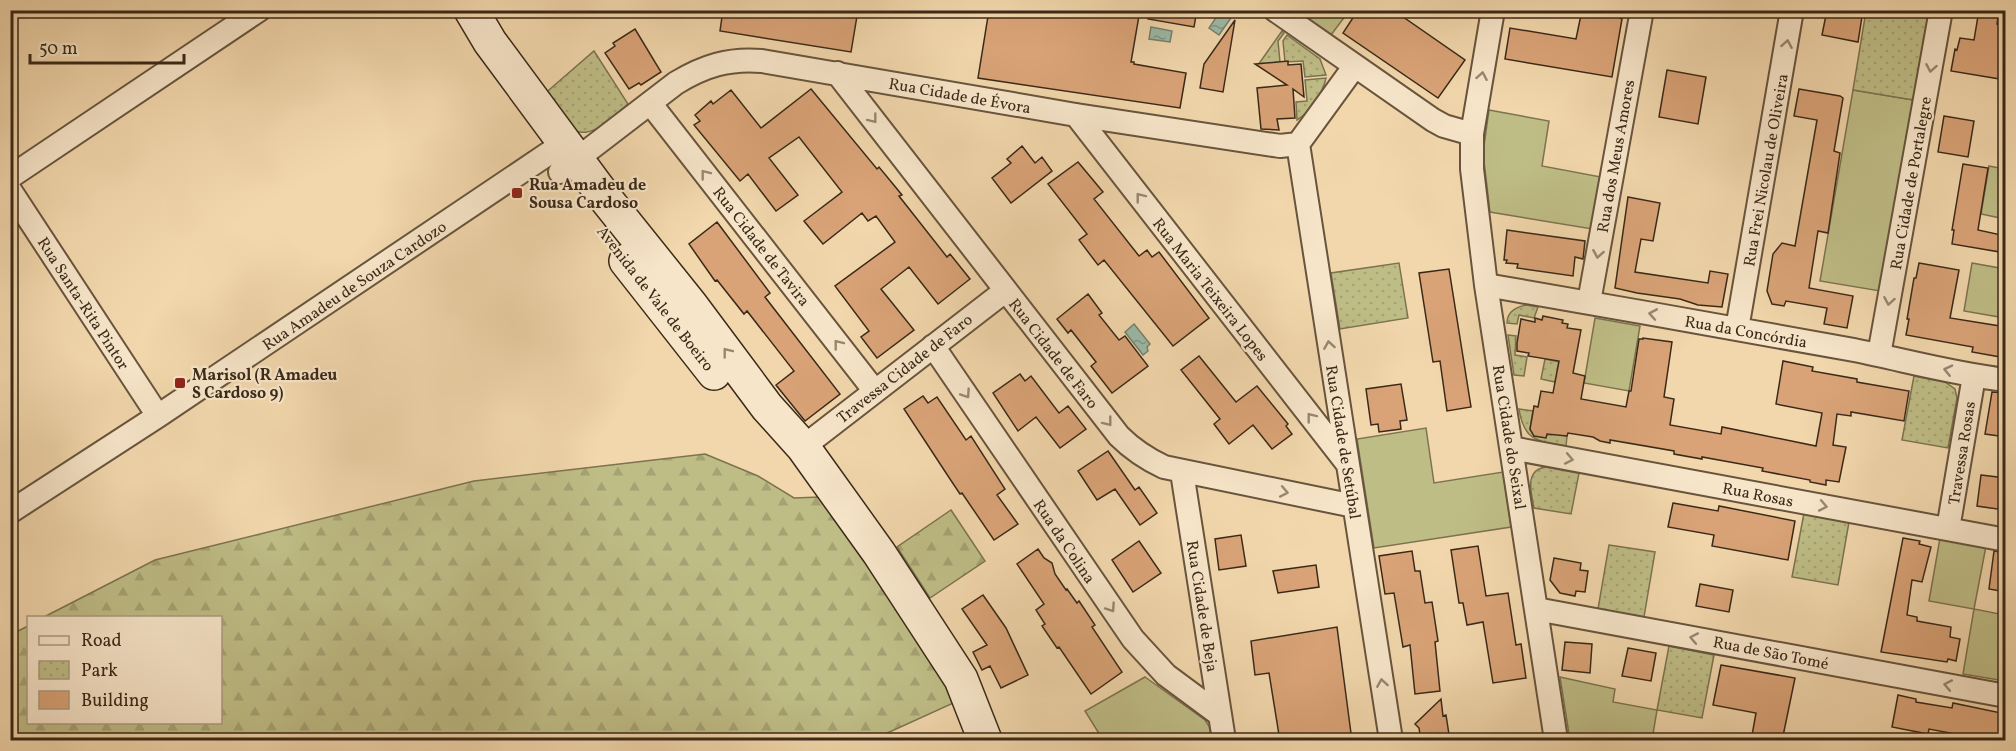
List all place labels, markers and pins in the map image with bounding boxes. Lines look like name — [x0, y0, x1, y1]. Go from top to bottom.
place label: Rua Amadeu de Sousa Cardoso — [529, 175, 646, 215]
marker: Rua Amadeu de Sousa Cardoso — [510, 186, 524, 200]
place label: Marisol (R Amadeu S Cardoso 9) — [192, 365, 338, 405]
marker: Marisol (R Amadeu S Cardoso 9) — [173, 376, 187, 390]

